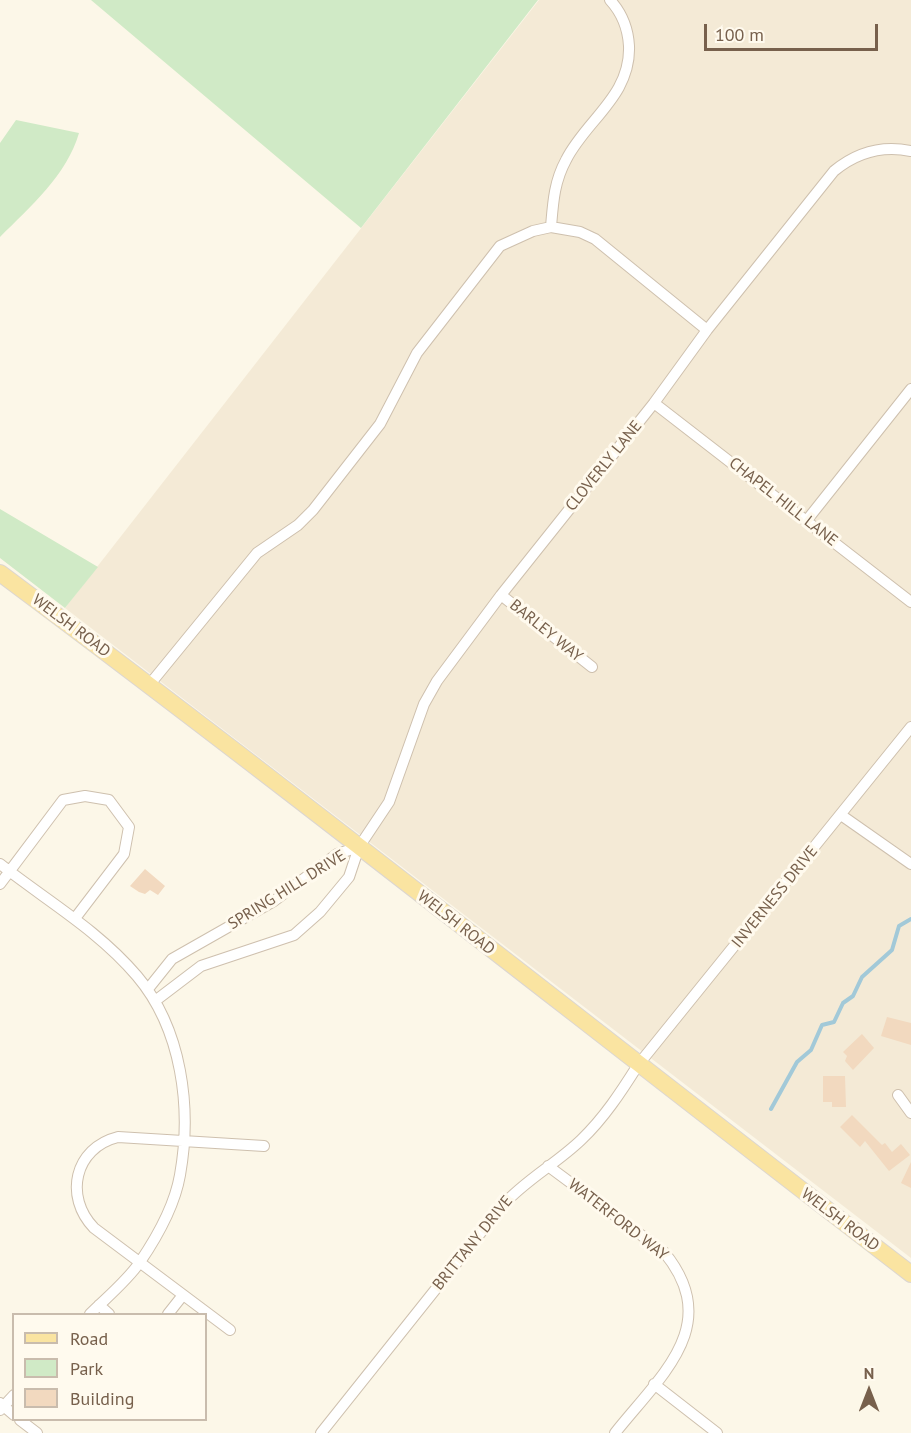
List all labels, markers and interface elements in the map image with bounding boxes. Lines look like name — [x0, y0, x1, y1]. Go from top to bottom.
scale bar — [707, 12, 881, 50]
text: 100 m — [715, 23, 764, 46]
street label: CLOVERLY LANE — [562, 417, 646, 515]
street label: CHAPEL HILL LANE — [725, 454, 841, 550]
street label: WELSH ROAD — [28, 590, 114, 662]
street label: BARLEY WAY — [506, 596, 586, 666]
street label: INVERNESS DRIVE — [728, 842, 822, 952]
street label: SPRING HILL DRIVE — [225, 846, 349, 934]
street label: WELSH ROAD — [414, 887, 498, 959]
street label: WATERFORD WAY — [564, 1175, 672, 1265]
street label: WELSH ROAD — [797, 1184, 883, 1256]
street label: BRITTANY DRIVE — [429, 1192, 517, 1294]
legend — [12, 1313, 207, 1421]
text: Road — [70, 1327, 108, 1350]
text: Park — [70, 1357, 103, 1380]
north arrow — [839, 1361, 899, 1421]
text: N — [864, 1363, 874, 1383]
text: Building — [70, 1387, 134, 1410]

